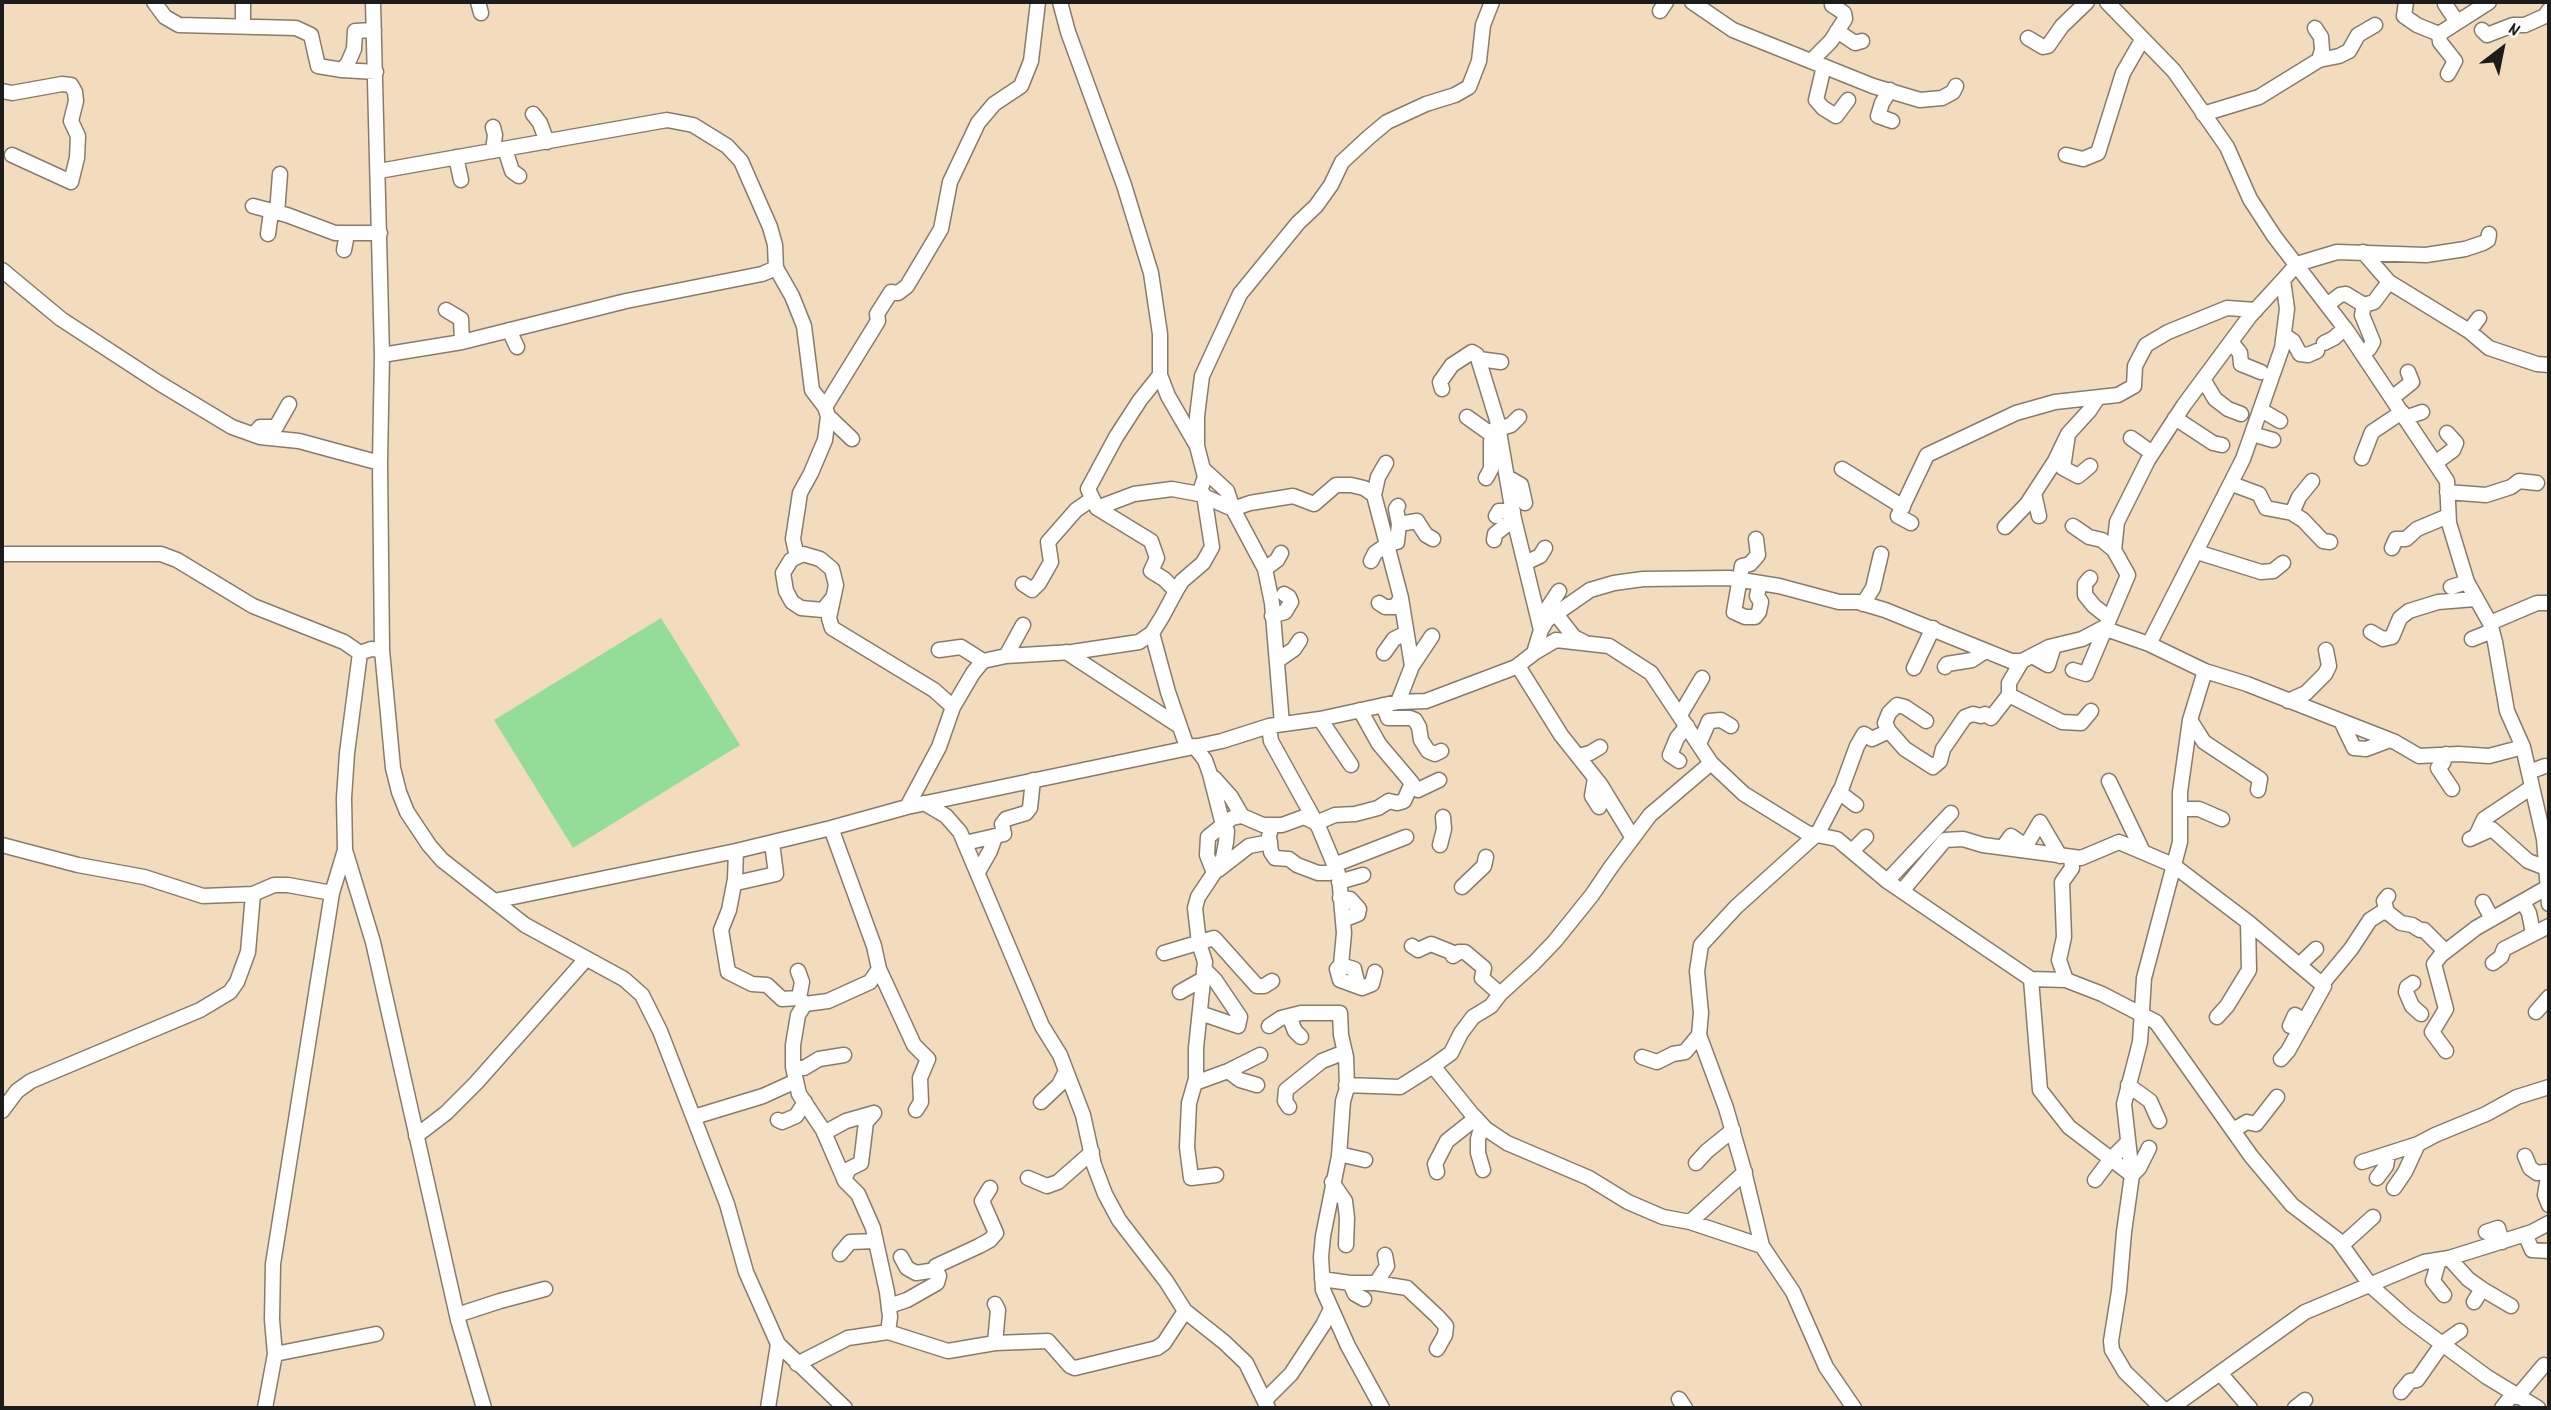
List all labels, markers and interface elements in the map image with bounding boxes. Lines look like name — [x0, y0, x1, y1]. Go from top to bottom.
north arrow — [2467, 14, 2537, 84]
text: N — [2502, 17, 2525, 45]

